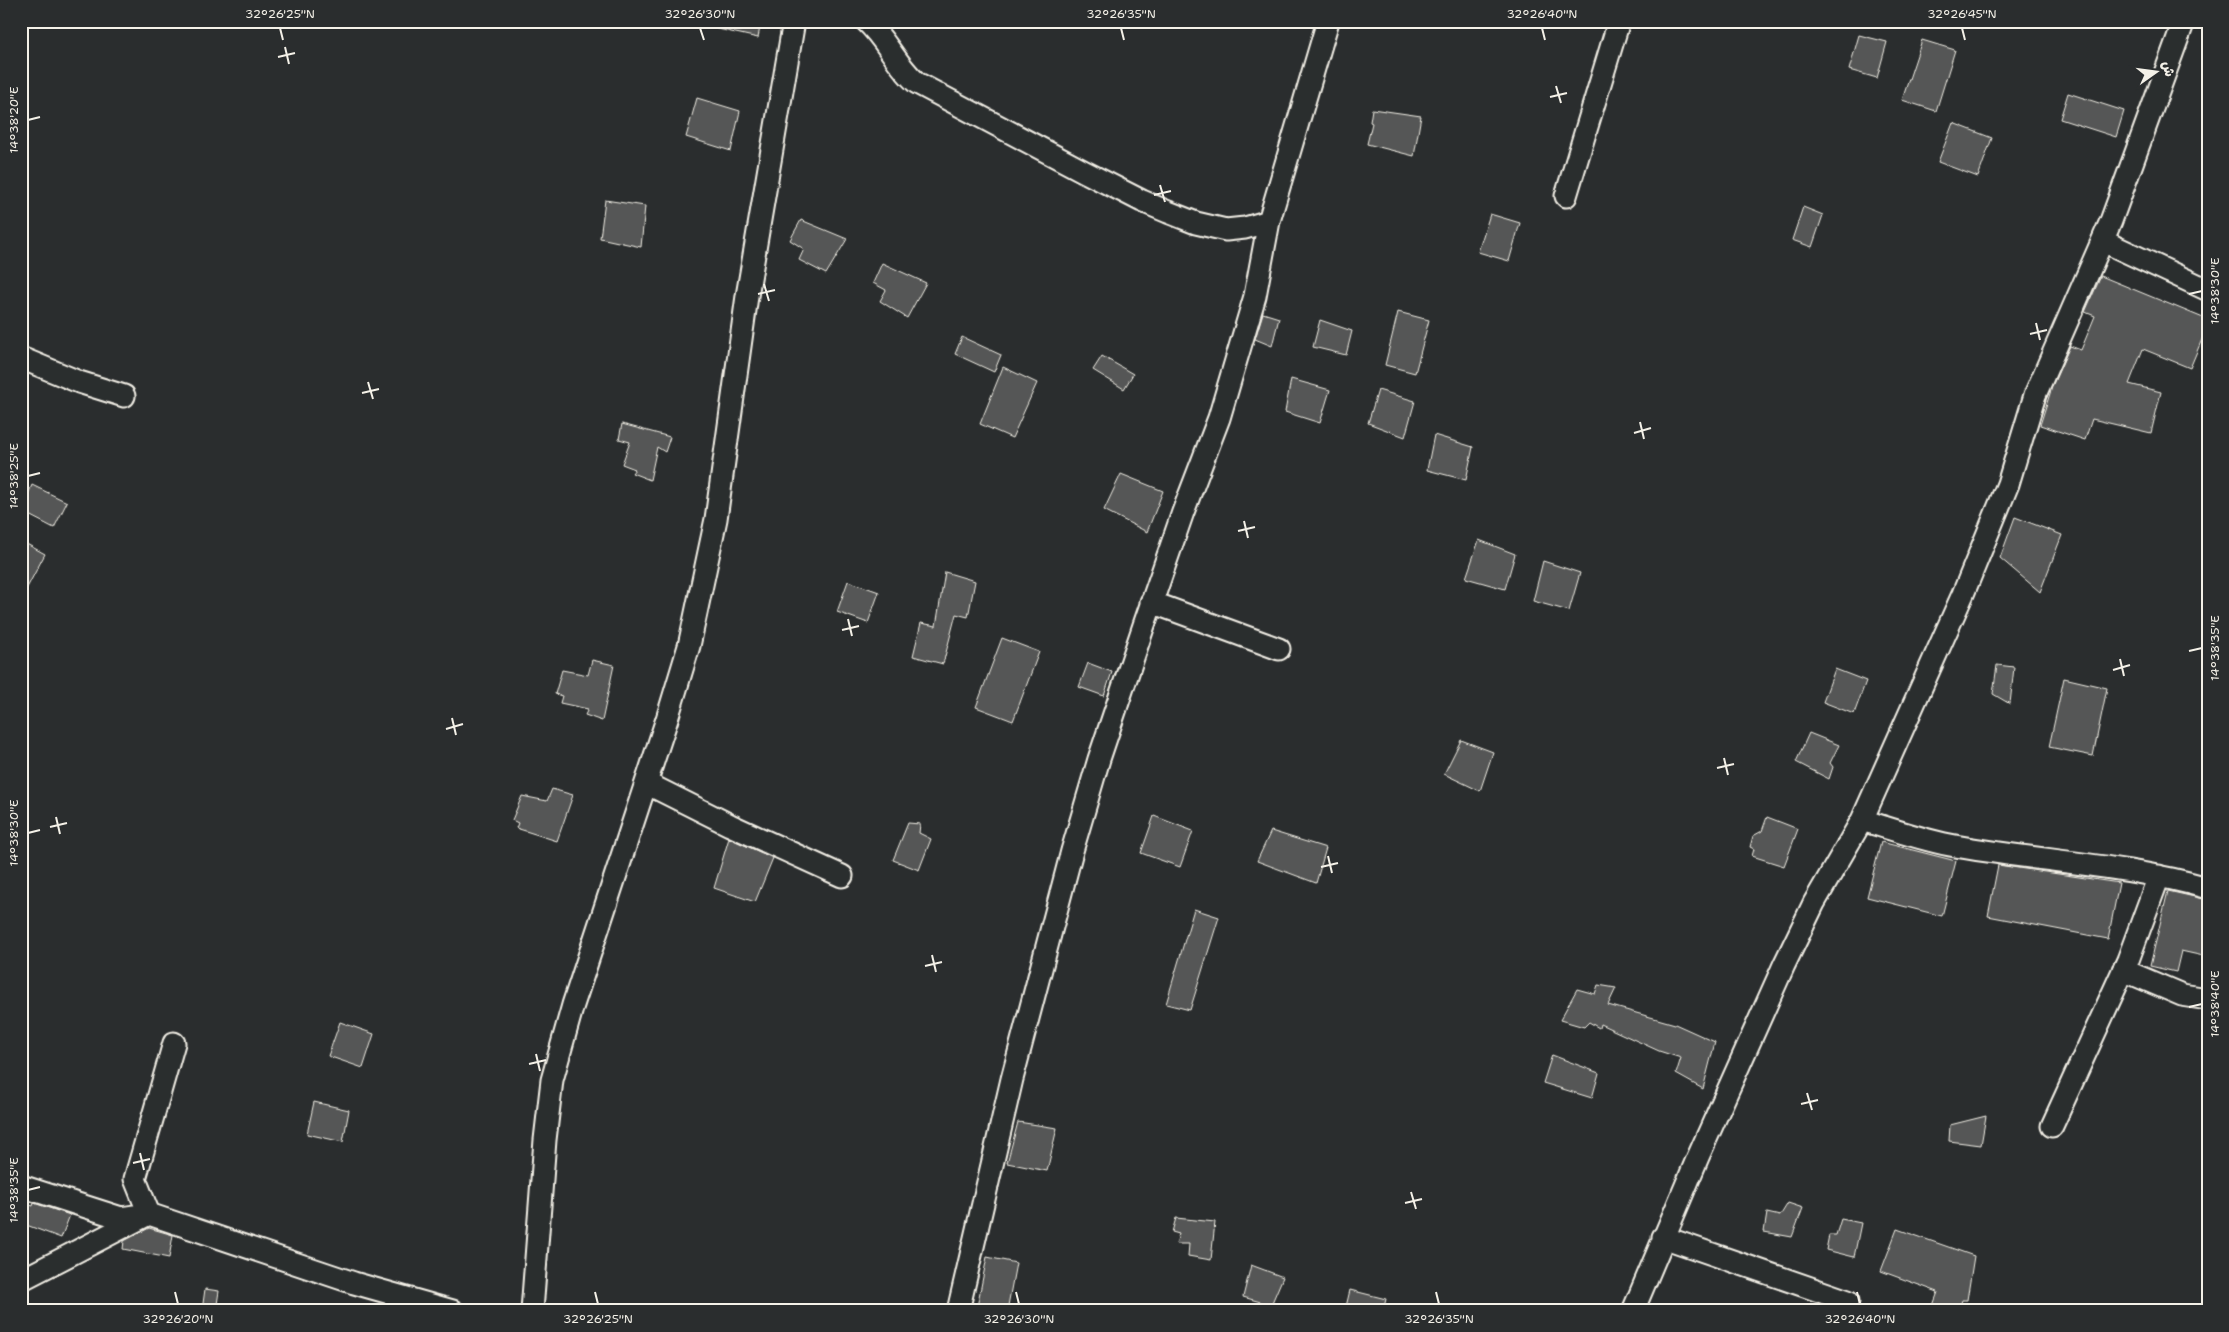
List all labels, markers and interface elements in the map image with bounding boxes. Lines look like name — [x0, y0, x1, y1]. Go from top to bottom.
text: 32°26'25"N — [245, 6, 315, 22]
text: 32°26'30"N — [664, 6, 736, 22]
text: 32°26'35"N — [1086, 6, 1156, 22]
text: 32°26'40"N — [1507, 6, 1578, 22]
text: 32°26'45"N — [1927, 6, 1997, 22]
north arrow — [2132, 48, 2182, 98]
text: ش — [2158, 59, 2179, 79]
text: 14°38'20"E — [6, 87, 22, 153]
text: 14°38'30"E — [2207, 257, 2223, 325]
text: 14°38'25"E — [6, 443, 22, 509]
text: 14°38'35"E — [2207, 615, 2223, 681]
text: 14°38'30"E — [6, 799, 22, 867]
text: 14°38'40"E — [2207, 970, 2223, 1038]
text: 14°38'35"E — [6, 1157, 22, 1223]
text: 32°26'20"N — [143, 1311, 213, 1327]
text: 32°26'25"N — [563, 1311, 633, 1327]
text: 32°26'30"N — [983, 1311, 1055, 1327]
text: 32°26'35"N — [1404, 1311, 1474, 1327]
text: 32°26'40"N — [1825, 1311, 1896, 1327]

